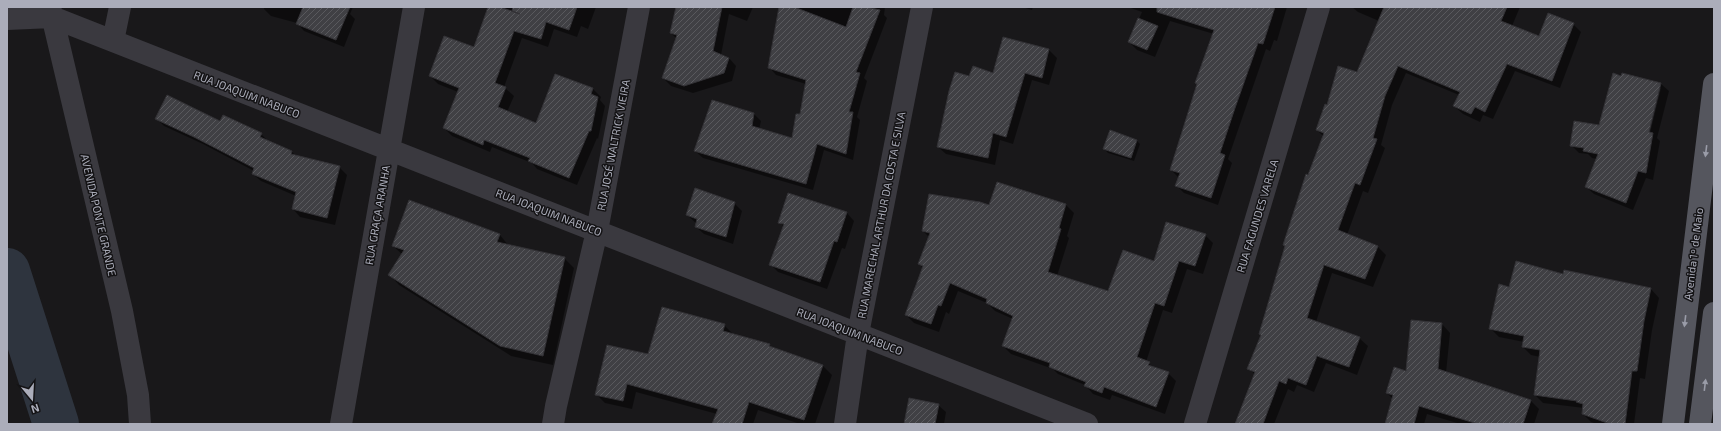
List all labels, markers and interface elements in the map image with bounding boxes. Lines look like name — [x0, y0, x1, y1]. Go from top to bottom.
street label: RUA JOAQUIM NABUCO — [192, 68, 302, 121]
street label: RUA JOSÉ WALTRICK VIEIRA — [594, 78, 632, 212]
street label: RUA MARECHAL ARTHUR DA COSTA E SILVA — [855, 110, 908, 320]
one-way arrow — [1703, 145, 1709, 157]
street label: AVENIDA PONTE GRANDE — [79, 153, 119, 277]
street label: RUA FAGUNDES VARELA — [1234, 158, 1280, 274]
street label: RUA GRAÇA ARANHA — [362, 164, 393, 266]
street label: RUA JOAQUIM NABUCO — [494, 186, 604, 239]
street label: Avenida 1º de Maio — [1681, 207, 1705, 301]
street label: RUA JOAQUIM NABUCO — [795, 305, 905, 358]
one-way arrow — [1682, 315, 1689, 327]
north arrow — [12, 379, 52, 419]
one-way arrow — [1702, 379, 1708, 391]
text: N — [29, 402, 41, 416]

